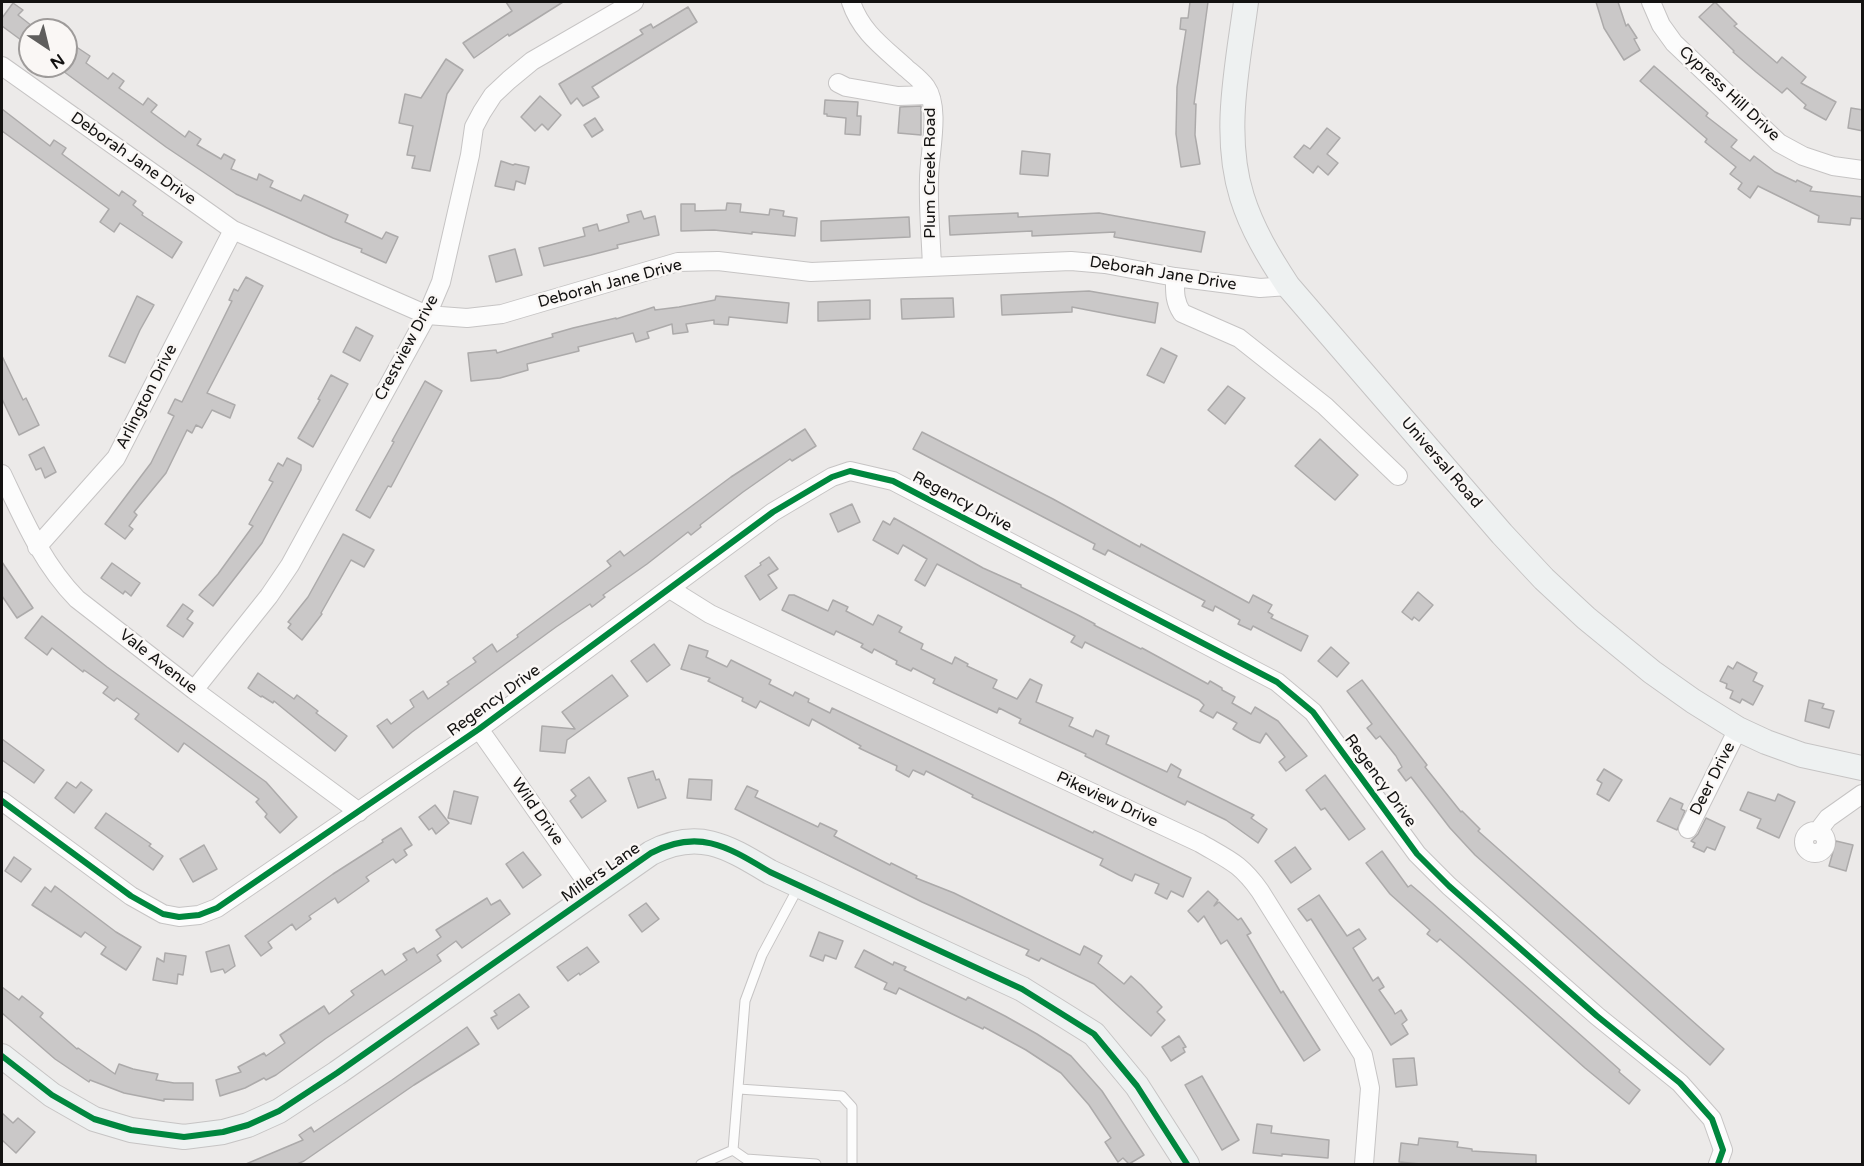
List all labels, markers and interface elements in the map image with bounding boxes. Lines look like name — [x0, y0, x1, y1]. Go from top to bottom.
north arrow — [18, 18, 78, 78]
street label: Cypress Hill Drive — [1675, 42, 1783, 146]
text: N — [46, 49, 68, 73]
street label: Plum Creek Road — [921, 107, 941, 239]
street label: Deborah Jane Drive — [67, 109, 199, 209]
street label: Deborah Jane Drive — [1088, 253, 1238, 295]
street label: Deborah Jane Drive — [536, 256, 684, 312]
street label: Crestview Drive — [371, 292, 443, 404]
street label: Arlington Drive — [112, 341, 182, 453]
street label: Universal Road — [1396, 414, 1486, 512]
street label: Regency Drive — [909, 468, 1015, 536]
street label: Vale Avenue — [115, 626, 201, 698]
street label: Regency Drive — [444, 661, 544, 741]
street label: Regency Drive — [1340, 731, 1420, 831]
street label: Deer Drive — [1686, 739, 1740, 819]
street label: Pikeview Drive — [1053, 768, 1161, 832]
street label: Wild Drive — [507, 775, 567, 849]
street label: Millers Lane — [558, 839, 644, 907]

